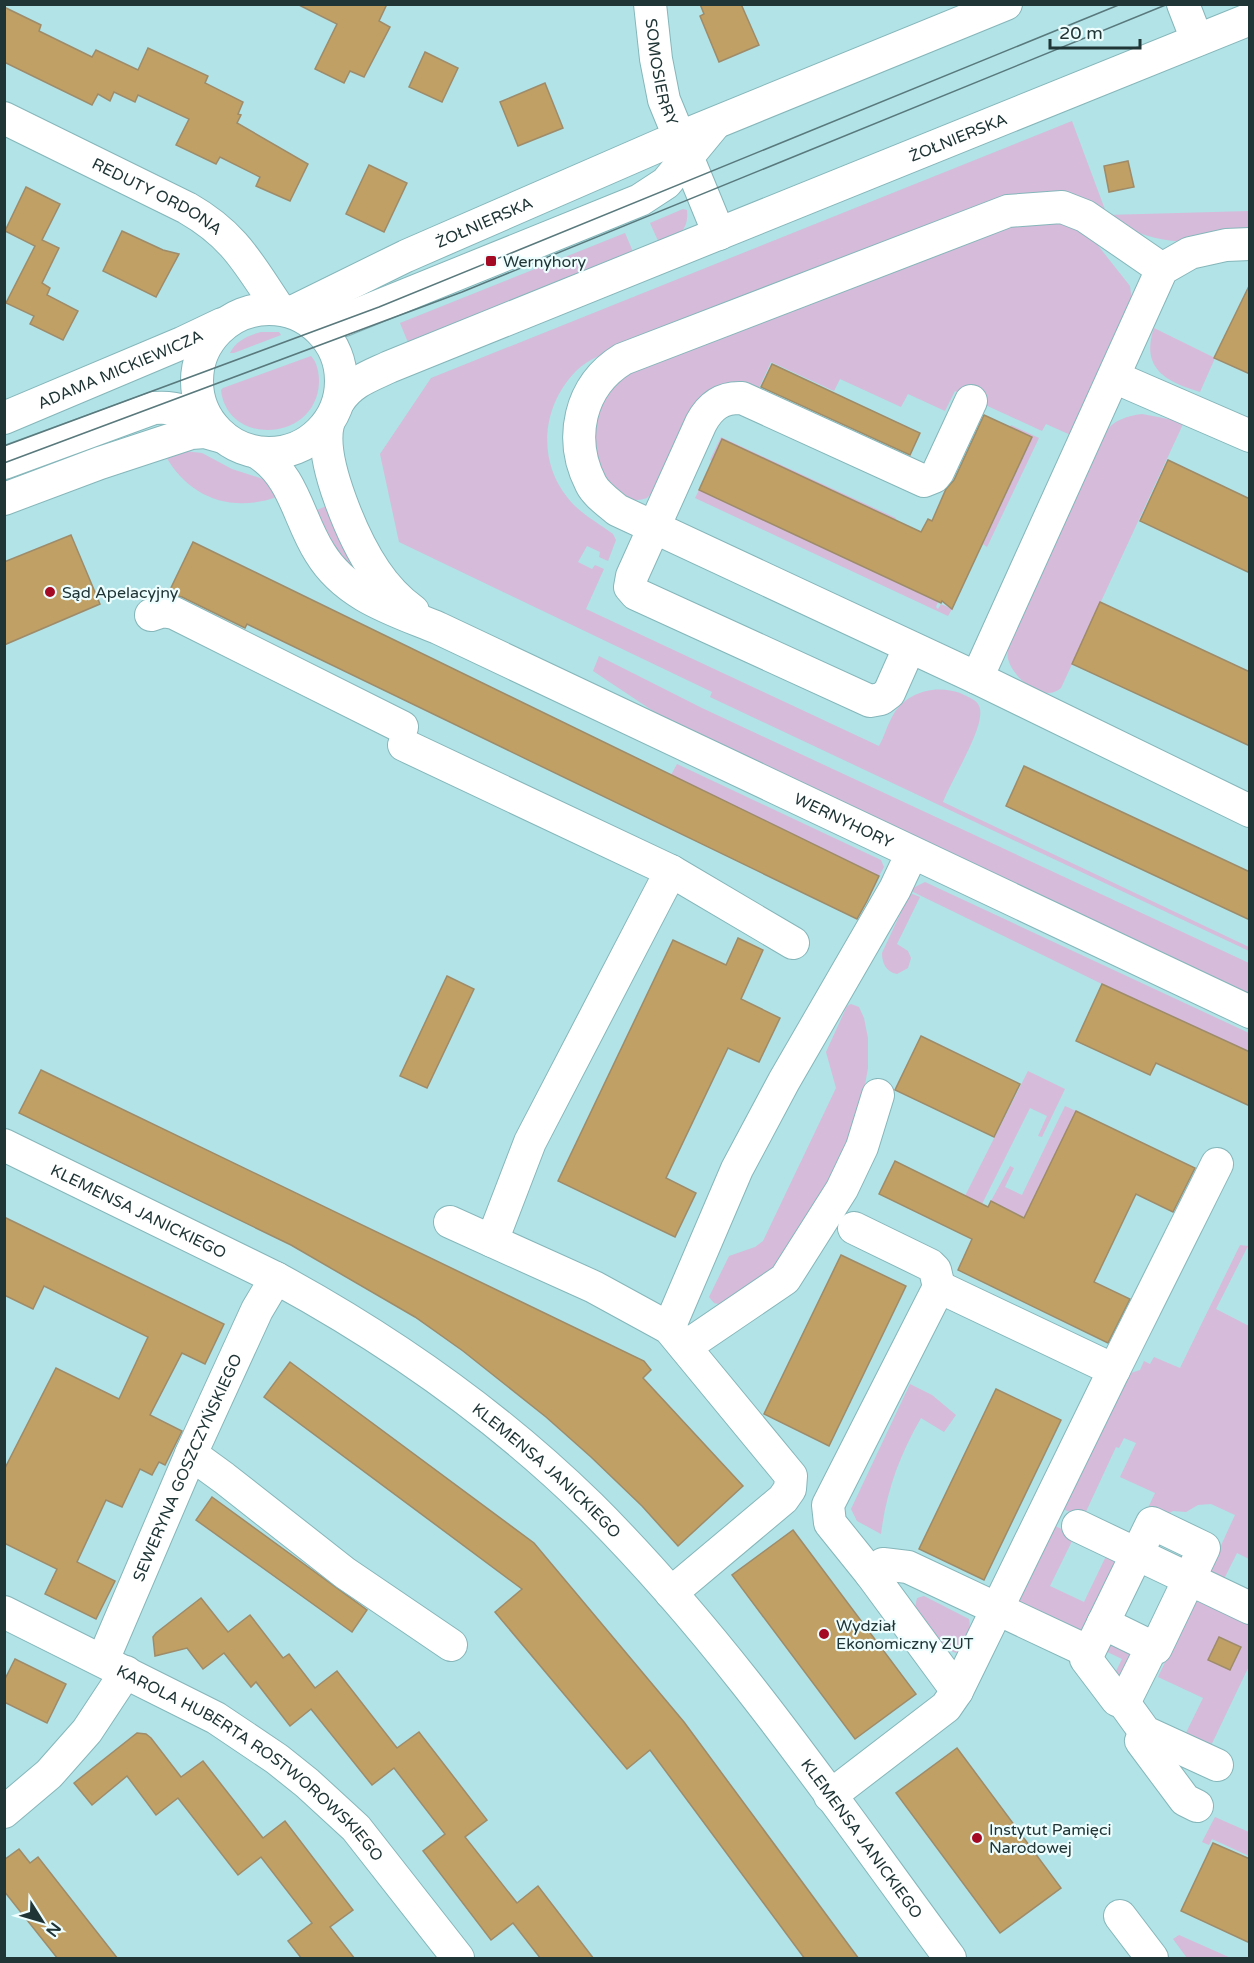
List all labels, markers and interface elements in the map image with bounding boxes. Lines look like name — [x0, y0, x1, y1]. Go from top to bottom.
scale bar — [1050, 12, 1140, 50]
street label: SOMOSIERRY — [641, 17, 682, 129]
text: 20 m — [1059, 22, 1103, 44]
street label: ŻOŁNIERSKA — [906, 109, 1010, 167]
street label: REDUTY ORDONA — [88, 154, 226, 240]
street label: ŻOŁNIERSKA — [433, 193, 536, 253]
place label: Wernyhory — [503, 252, 586, 272]
marker: Wernyhory — [484, 254, 498, 268]
street label: ADAMA MICKIEWICZA — [35, 325, 206, 414]
place label: Sąd Apelacyjny — [62, 583, 179, 603]
marker: Sąd Apelacyjny — [43, 585, 57, 599]
street label: WERNYHORY — [791, 789, 897, 853]
street label: KLEMENSA JANICKIEGO — [47, 1160, 229, 1263]
street label: SEWERYNA GOSZCZYŃSKIEGO — [129, 1351, 247, 1585]
street label: KLEMENSA JANICKIEGO — [468, 1399, 625, 1543]
place label: Wydział Ekonomiczny ZUT — [836, 1616, 974, 1654]
marker: Wydział Ekonomiczny ZUT — [817, 1627, 831, 1641]
street label: KAROLA HUBERTA ROSTWOROWSKIEGO — [113, 1661, 387, 1866]
street label: KLEMENSA JANICKIEGO — [796, 1755, 927, 1923]
place label: Instytut Pamięci Narodowej — [989, 1820, 1111, 1858]
marker: Instytut Pamięci Narodowej — [970, 1831, 984, 1845]
north arrow — [12, 1891, 72, 1951]
text: N — [41, 1918, 65, 1941]

